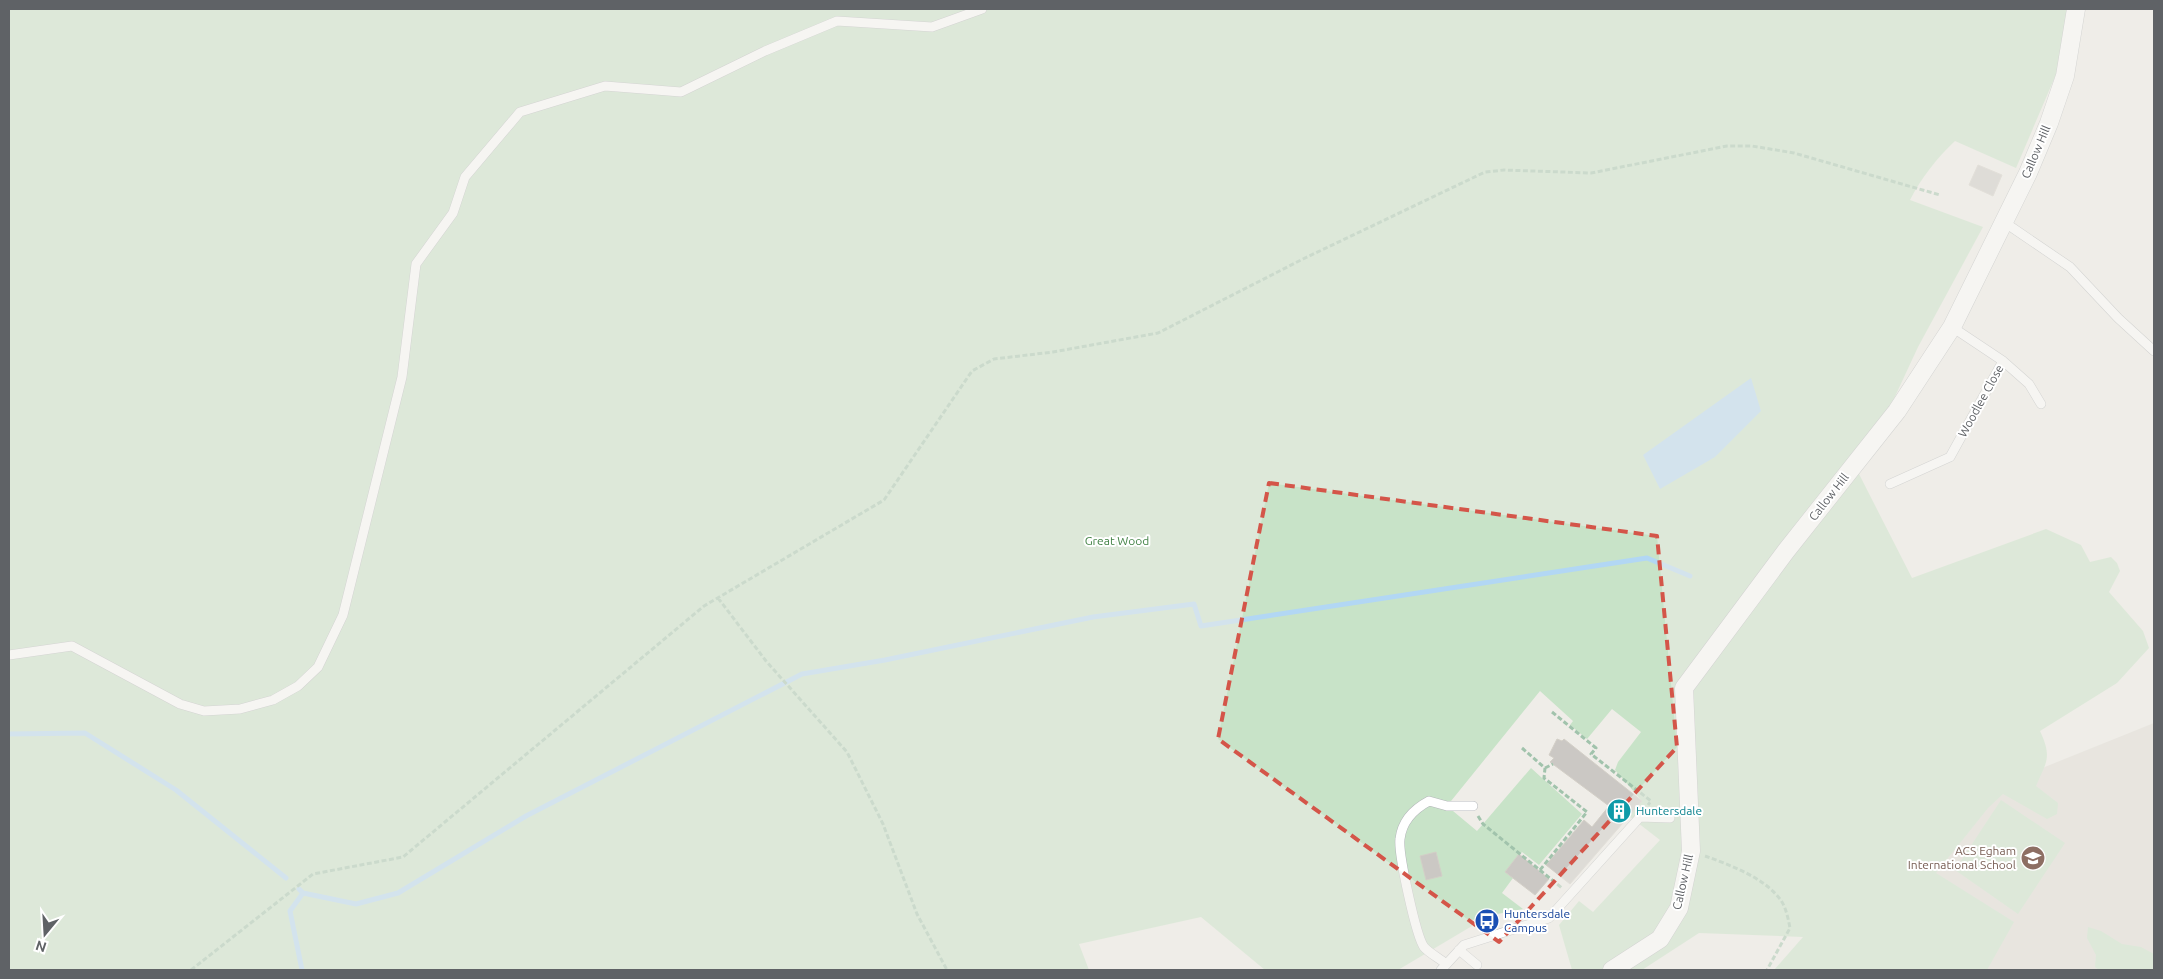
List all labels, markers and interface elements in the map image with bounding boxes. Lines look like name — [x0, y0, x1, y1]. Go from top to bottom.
street label: Callow Hill — [2019, 123, 2053, 180]
street label: Woodlee Close — [1955, 362, 2006, 439]
street label: Callow Hill — [1806, 470, 1851, 523]
park label: Great Wood — [1085, 534, 1149, 547]
building icon: Huntersdale — [1606, 798, 1632, 824]
place label: Huntersdale — [1636, 804, 1702, 817]
place label: ACS Egham International School — [1908, 844, 2016, 871]
school or university icon: ACS Egham International School — [2020, 845, 2046, 871]
street label: Callow Hill — [1670, 853, 1695, 911]
place label: Huntersdale Campus — [1504, 907, 1570, 934]
bus stop icon: Huntersdale Campus — [1474, 908, 1500, 934]
north arrow — [20, 909, 70, 959]
text: N — [34, 937, 48, 956]

